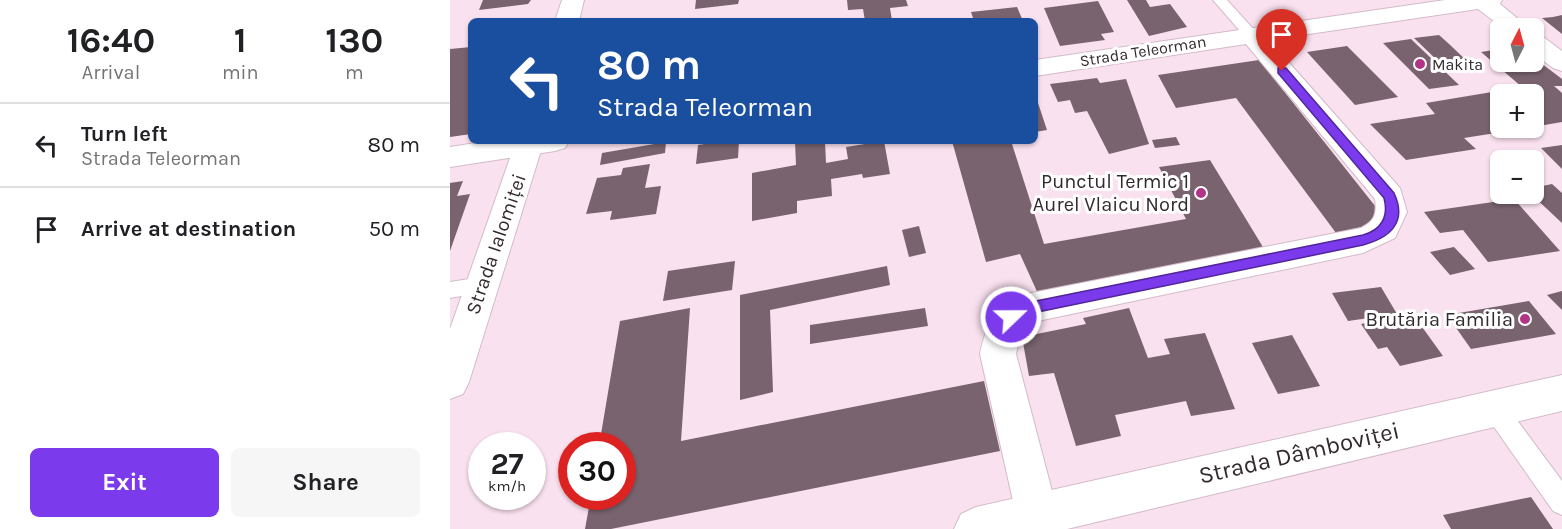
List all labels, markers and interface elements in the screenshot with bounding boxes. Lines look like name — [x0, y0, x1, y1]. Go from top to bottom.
pin — [1256, 9, 1307, 71]
icon: arrive — [1265, 18, 1298, 51]
north arrow — [1490, 18, 1544, 72]
map controls — [1490, 18, 1544, 204]
text: 16:40 — [67, 19, 155, 61]
text: 1 — [234, 19, 247, 61]
text: 130 — [325, 19, 383, 61]
street label: Strada Teleorman — [1078, 32, 1208, 70]
text: 80 m — [597, 40, 701, 90]
icon: left — [498, 42, 576, 120]
place label: Makita — [1432, 55, 1483, 74]
marker: Makita — [1413, 57, 1427, 71]
text: Arrival — [82, 61, 140, 84]
text: min — [222, 61, 259, 84]
text: m — [345, 61, 364, 84]
button: + — [1490, 84, 1544, 138]
text: Strada Teleorman — [597, 91, 813, 123]
text: Turn left — [81, 121, 168, 147]
icon: left — [30, 129, 63, 162]
text: 80 m — [368, 132, 420, 158]
text: Strada Teleorman — [81, 147, 241, 170]
button: − — [1490, 150, 1544, 204]
place label: Punctul Termic 1 Aurel Vlaicu Nord — [1033, 170, 1189, 216]
street label: Strada Ialomiței — [461, 171, 531, 317]
marker: Punctul Termic 1 Aurel Vlaicu Nord — [1194, 186, 1208, 200]
icon: arrive — [30, 213, 63, 246]
text: Arrive at destination — [81, 216, 296, 242]
text: 50 m — [369, 216, 420, 242]
position arrow — [979, 285, 1043, 349]
place label: Brutăria Familia — [1366, 308, 1513, 331]
marker: Brutăria Familia — [1518, 312, 1532, 326]
street label: Strada Dâmboviței — [1196, 416, 1402, 490]
speed limit sign: 30 — [558, 432, 636, 510]
text: 27 — [490, 446, 524, 482]
button: Exit — [30, 448, 219, 517]
button: Share — [231, 448, 420, 517]
text: km/h — [488, 477, 526, 495]

